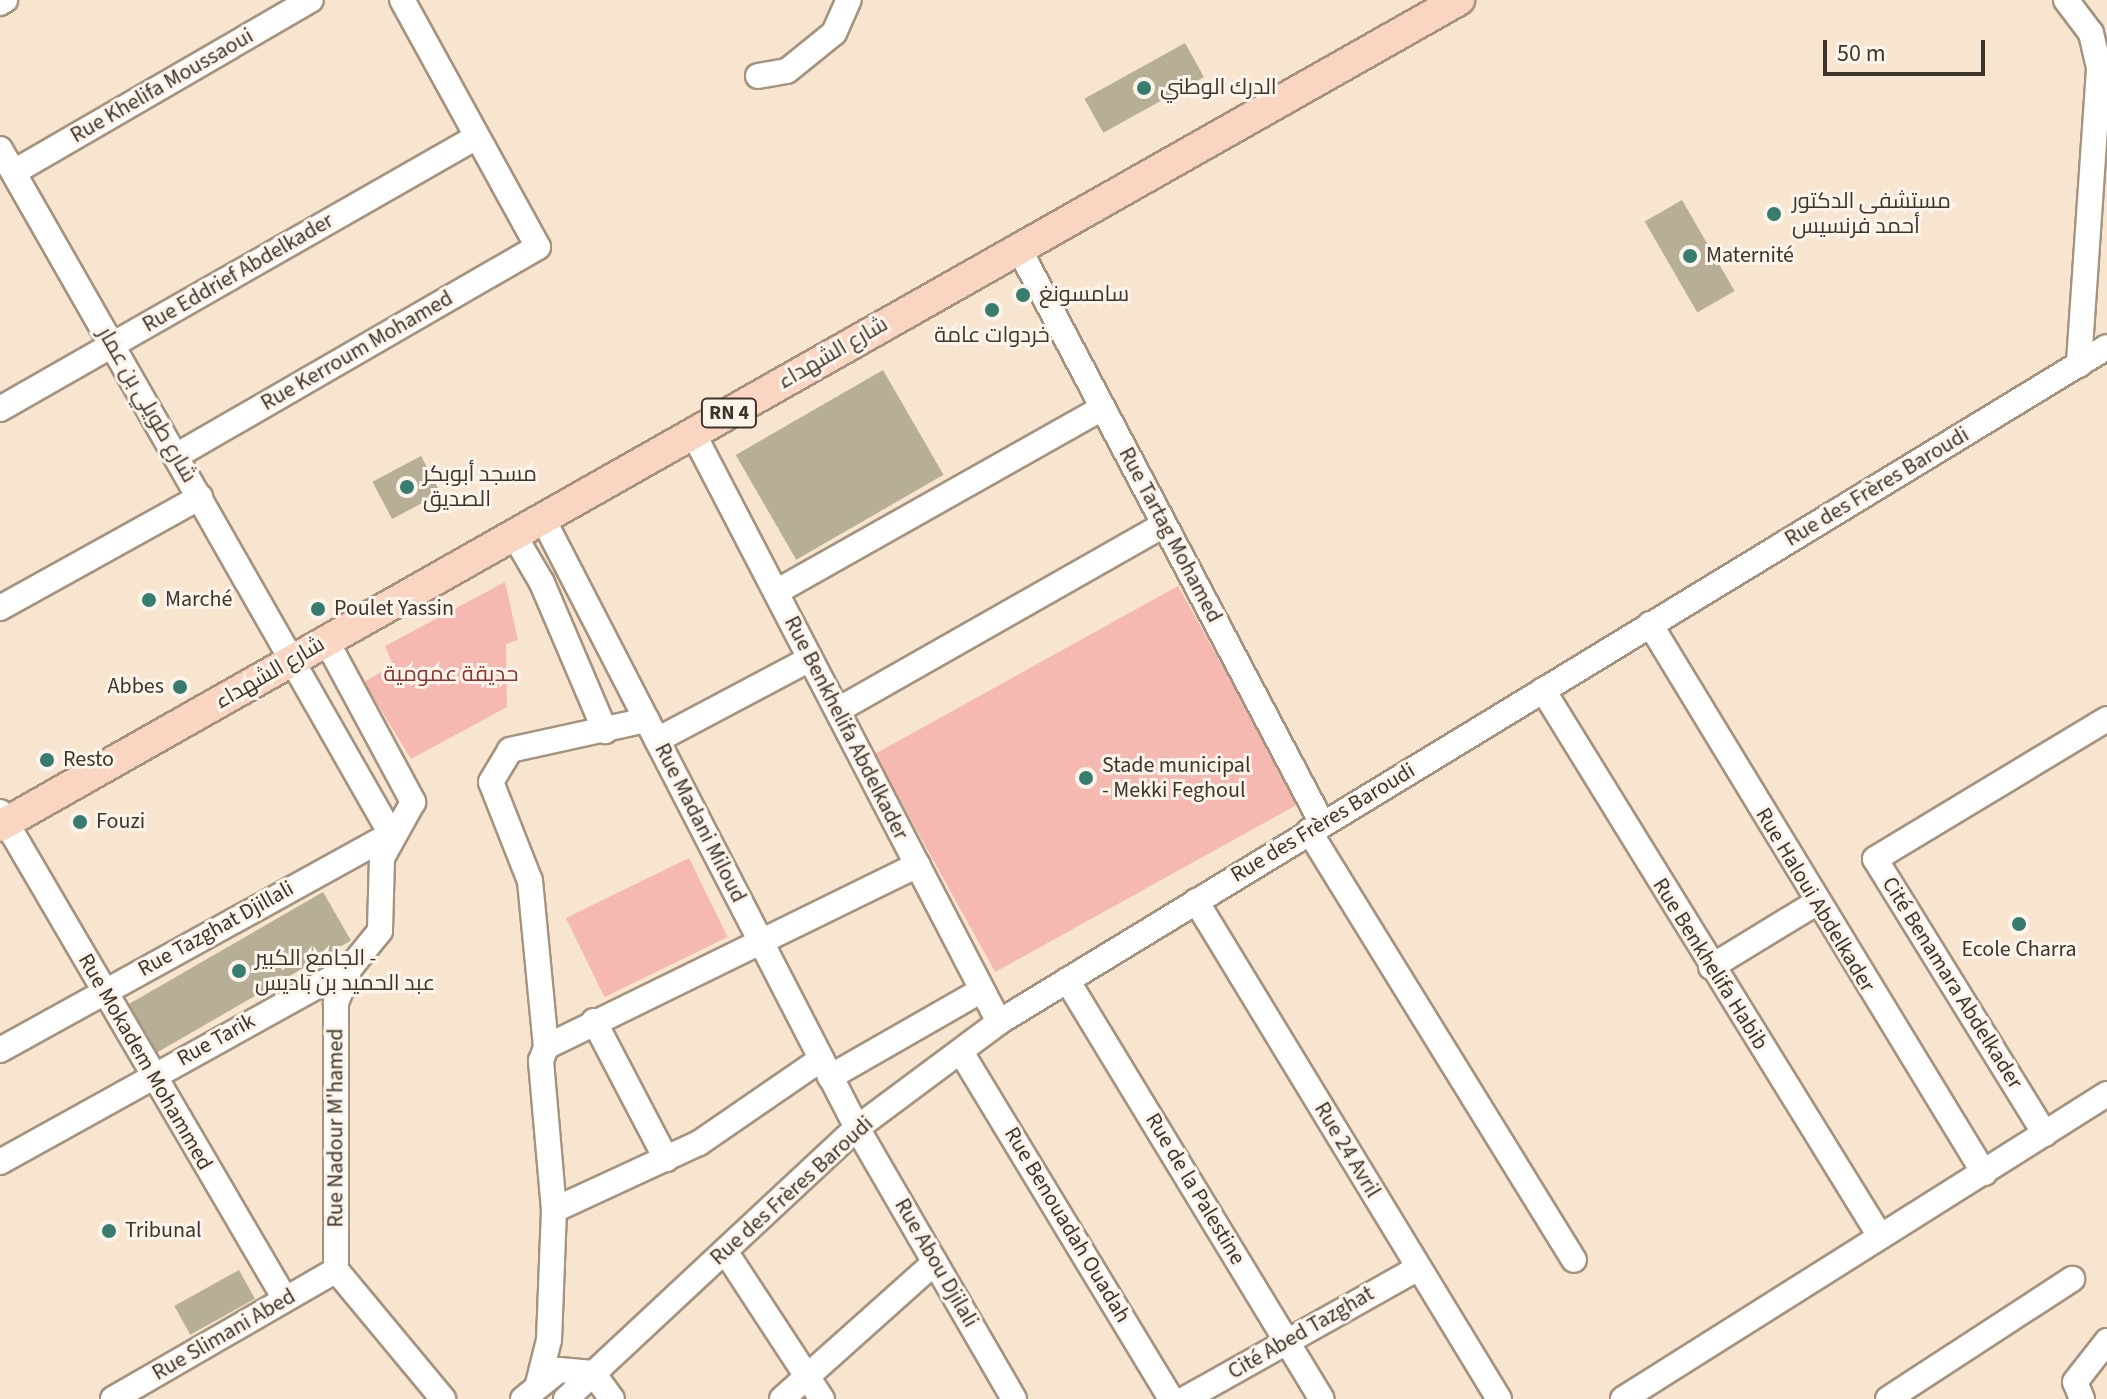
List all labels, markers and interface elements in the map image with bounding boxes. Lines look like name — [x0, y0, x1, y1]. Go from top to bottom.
street label: Rue Khelifa Moussaoui — [66, 23, 258, 149]
scale bar — [1827, 24, 1989, 74]
text: 50 m — [1837, 36, 1886, 71]
place label: الدرك الوطني — [1160, 75, 1277, 101]
marker: الدرك الوطني — [1135, 79, 1153, 97]
place label: مستشفى الدكتور أحمد فرنسيس — [1792, 188, 1951, 240]
marker: مستشفى الدكتور أحمد فرنسيس — [1763, 203, 1785, 225]
street label: Rue Eddrief Abdelkader — [138, 208, 338, 338]
place label: Maternité — [1706, 243, 1794, 269]
marker: Maternité — [1681, 247, 1699, 265]
place label: سامسونغ — [1039, 282, 1129, 308]
street label: Rue Kerroum Mohamed — [256, 285, 458, 417]
marker: سامسونغ — [1014, 286, 1032, 304]
marker: خردوات عامة — [983, 301, 1001, 319]
street label: شارع الشهداء — [774, 311, 892, 395]
street label: شارع طويلي بن عمار — [92, 322, 202, 488]
place label: خردوات عامة — [934, 323, 1050, 349]
road number: RN 4 — [699, 397, 759, 429]
street label: Rue des Frères Baroudi — [1780, 422, 1974, 552]
street label: Rue Tartag Mohamed — [1113, 443, 1227, 627]
place label: مسجد أبوبكر الصديق — [423, 461, 537, 512]
marker: مسجد أبوبكر الصديق — [398, 478, 416, 496]
place label: Marché — [165, 587, 232, 613]
marker: Marché — [140, 591, 158, 609]
place label: Poulet Yassin — [334, 596, 454, 622]
marker: Poulet Yassin — [309, 600, 327, 618]
street label: Rue Benkhelifa Abdelkader — [778, 612, 914, 844]
street label: شارع الشهداء — [211, 631, 329, 715]
park label: حديقة عمومية — [384, 662, 518, 688]
place label: Abbes — [108, 674, 164, 700]
marker: Abbes — [171, 678, 189, 696]
street label: Rue Madani Miloud — [648, 739, 752, 907]
place label: Resto — [63, 747, 114, 773]
marker: Resto — [38, 751, 56, 769]
place label: Stade municipal - Mekki Feghoul — [1102, 752, 1251, 804]
street label: Rue des Frères Baroudi — [1226, 758, 1420, 888]
marker: Stade municipal - Mekki Feghoul — [1077, 769, 1095, 787]
street label: Rue Haloui Abdelkader — [1750, 803, 1880, 997]
place label: Fouzi — [96, 809, 145, 835]
marker: Fouzi — [71, 813, 89, 831]
street label: Cité Benamara Abdelkader — [1876, 872, 2028, 1094]
street label: Rue Benkhelifa Habib — [1647, 873, 1773, 1055]
street label: Rue Tazghat Djillali — [134, 875, 298, 983]
marker: Ecole Charra — [2010, 915, 2028, 933]
place label: Ecole Charra — [1961, 937, 2077, 963]
place label: الجامع الكبير - عبد الحميد بن باديس — [255, 945, 435, 996]
street label: Rue Mokadem Mohammed — [72, 949, 218, 1175]
marker: الجامع الكبير - عبد الحميد بن باديس — [230, 962, 248, 980]
street label: Rue Tarik — [172, 1008, 260, 1072]
street label: Rue Nadour M'hamed — [323, 1028, 349, 1228]
street label: Rue 24 Avril — [1308, 1097, 1386, 1203]
street label: Rue de la Palestine — [1139, 1108, 1251, 1270]
street label: Rue des Frères Baroudi — [705, 1111, 879, 1271]
street label: Rue Benouadah Ouadah — [998, 1123, 1136, 1327]
street label: Rue Abou Djilali — [888, 1194, 984, 1332]
place label: Tribunal — [125, 1218, 202, 1244]
marker: Tribunal — [100, 1222, 118, 1240]
street label: Cité Abed Tazghat — [1223, 1281, 1379, 1385]
street label: Rue Slimani Abed — [148, 1283, 300, 1387]

